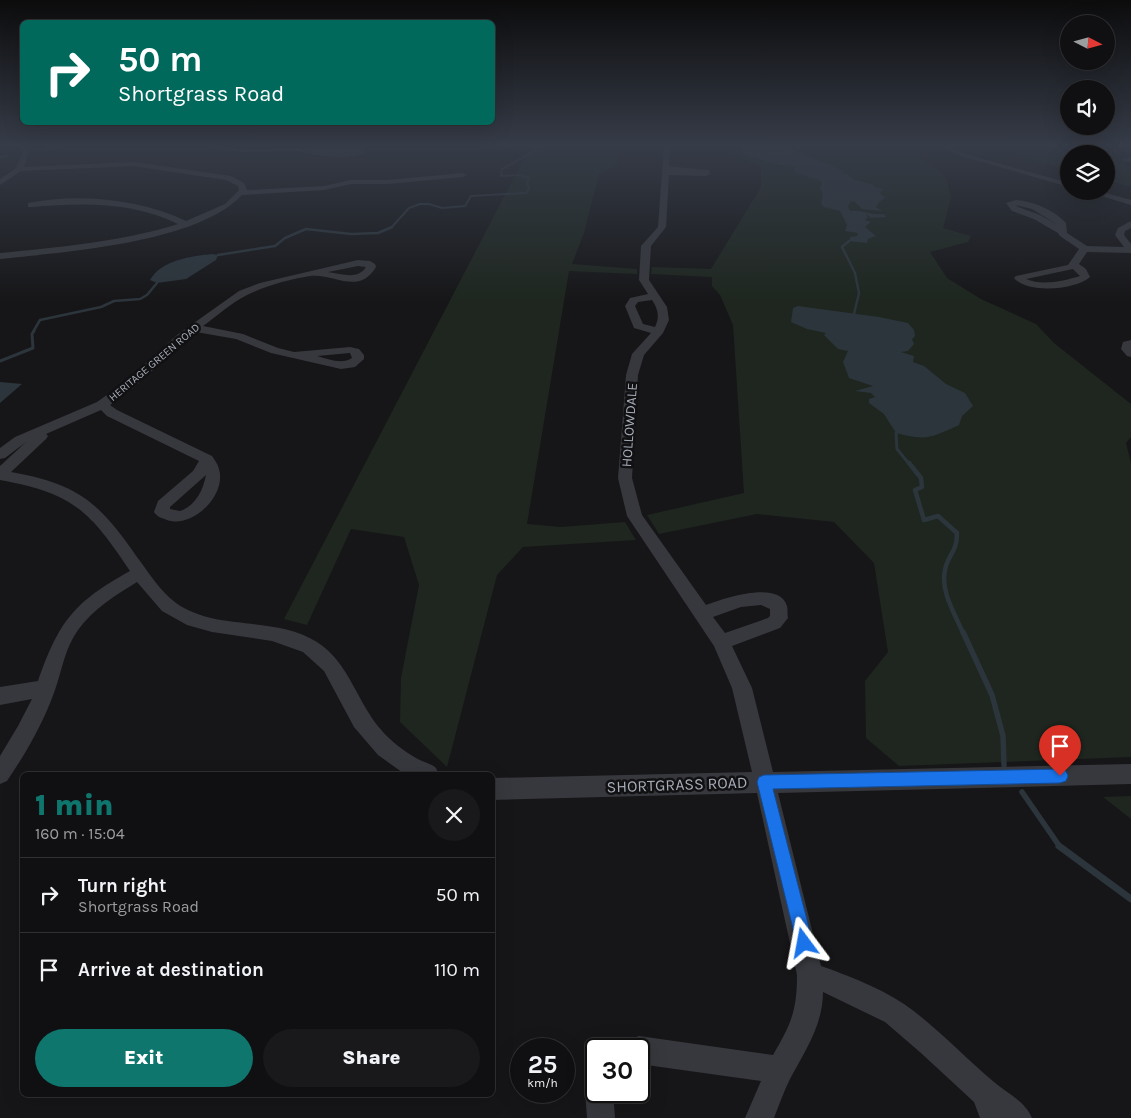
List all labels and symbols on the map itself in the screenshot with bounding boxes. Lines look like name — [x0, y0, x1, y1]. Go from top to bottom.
north arrow — [1060, 15, 1115, 70]
street label: HERITAGE GREEN ROAD — [106, 321, 202, 404]
street label: HOLLOWDALE — [618, 382, 641, 468]
pin — [1039, 725, 1081, 776]
street label: SHORTGRASS ROAD — [606, 773, 748, 796]
position arrow — [777, 916, 829, 968]
speed limit sign: 30 — [585, 1038, 650, 1103]

